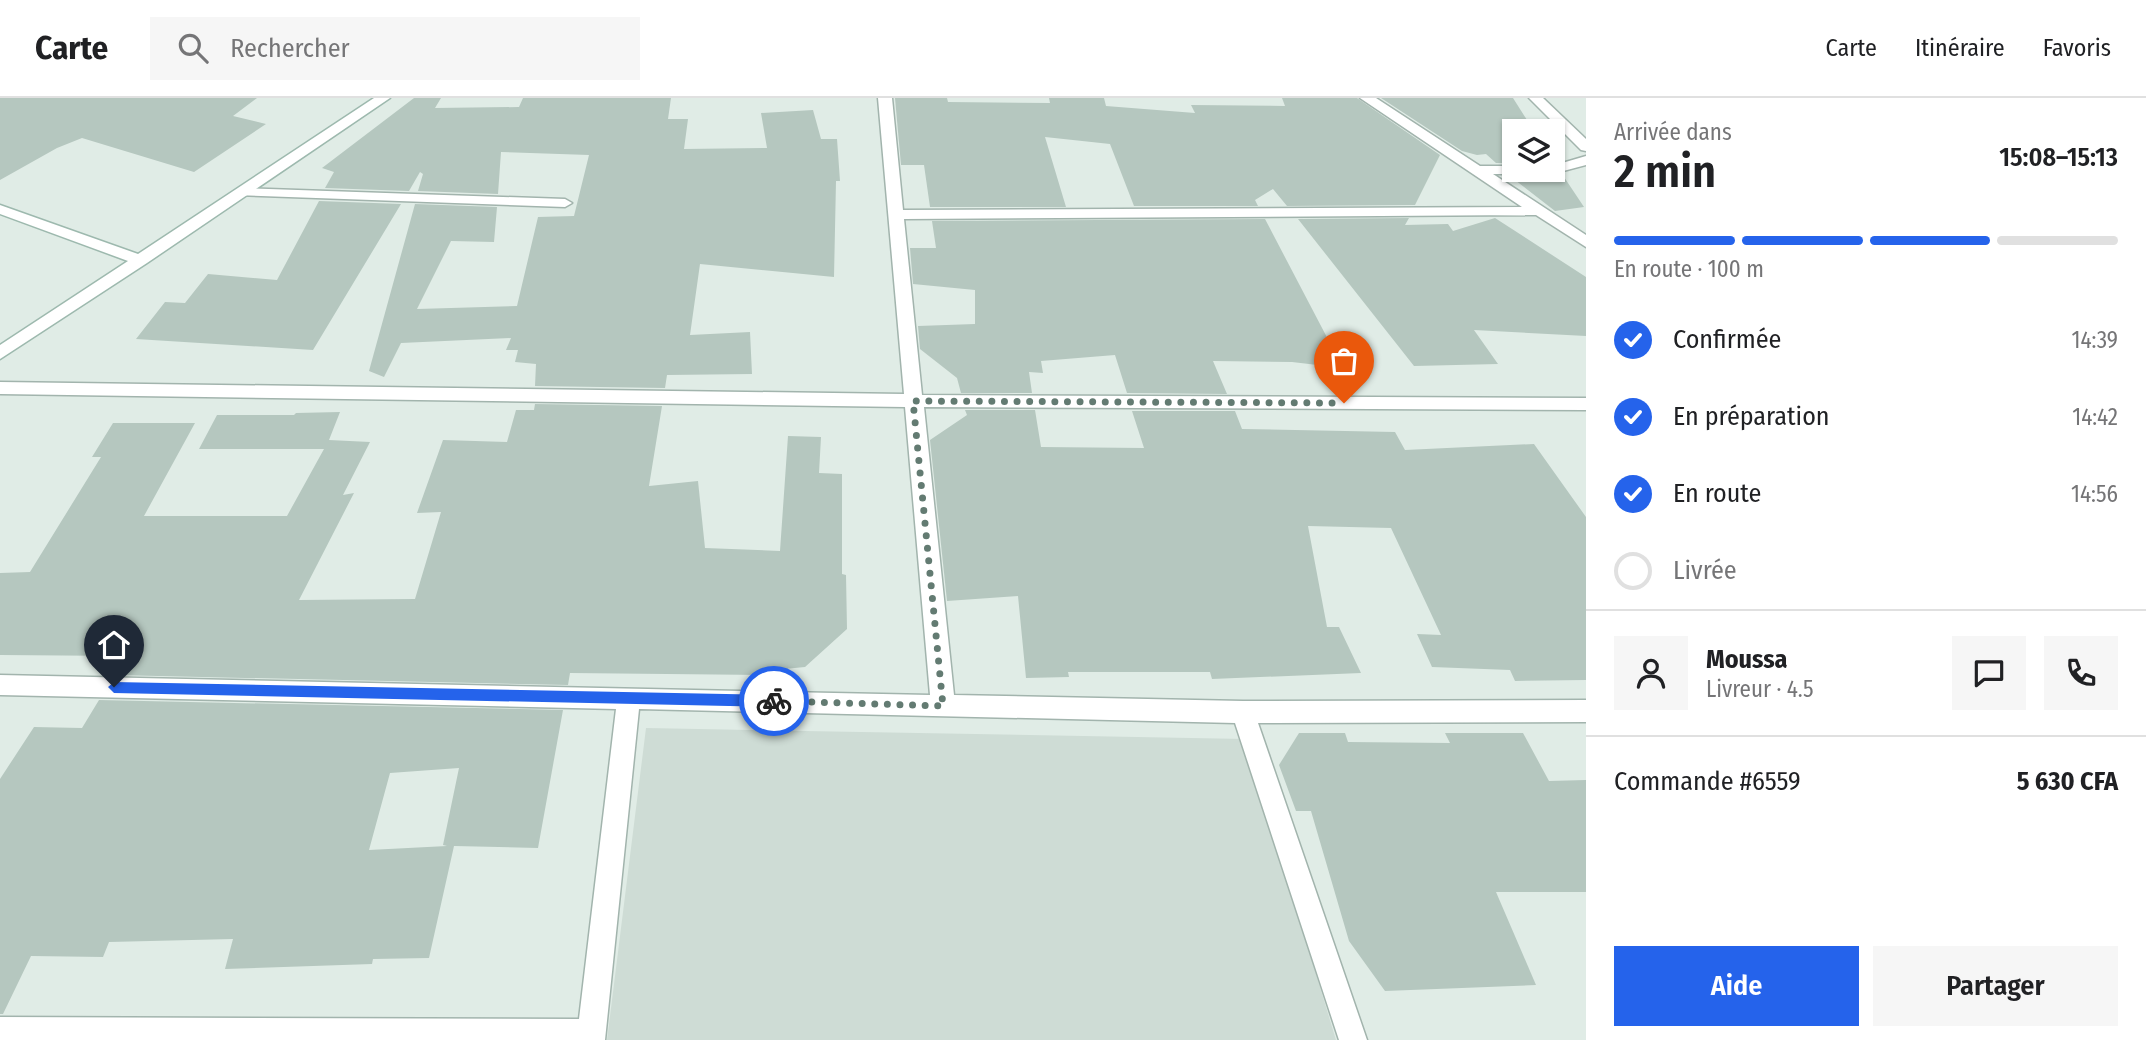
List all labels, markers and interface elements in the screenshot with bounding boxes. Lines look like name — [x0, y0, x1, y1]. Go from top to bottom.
search box — [150, 17, 640, 80]
text: Carte — [35, 28, 108, 68]
icon: search — [174, 29, 212, 67]
text: Rechercher — [230, 33, 350, 64]
text: Carte — [1826, 34, 1877, 62]
text: Itinéraire — [1915, 34, 2005, 62]
text: Favoris — [2043, 34, 2111, 62]
text: Arrivée dans — [1614, 118, 1732, 146]
map controls — [1502, 119, 1565, 182]
button: layers — [1502, 119, 1565, 182]
text: 15:08–15:13 — [1999, 142, 2118, 173]
text: 2 min — [1614, 144, 1716, 199]
text: En route · 100 m — [1614, 255, 1764, 283]
icon: check — [1614, 321, 1652, 359]
text: Confirmée — [1673, 324, 1781, 355]
text: 14:39 — [2072, 326, 2118, 354]
pin — [1314, 331, 1374, 403]
icon: bag — [1325, 342, 1363, 380]
icon: check — [1614, 398, 1652, 436]
text: En préparation — [1673, 401, 1830, 432]
text: 14:42 — [2072, 403, 2118, 431]
icon: check — [1614, 475, 1652, 513]
text: En route — [1673, 478, 1761, 509]
text: 14:56 — [2071, 480, 2118, 508]
text: Livrée — [1673, 555, 1737, 586]
pin — [84, 615, 144, 687]
icon: home — [95, 626, 133, 664]
button: person — [1614, 636, 1688, 710]
button: chat — [1952, 636, 2026, 710]
button: phone — [2044, 636, 2118, 710]
text: Moussa — [1706, 644, 1787, 675]
courier — [739, 666, 809, 736]
text: Livreur · 4.5 — [1706, 675, 1814, 703]
icon: bike — [755, 682, 793, 720]
text: Commande #6559 — [1614, 766, 1801, 797]
text: 5 630 CFA — [2017, 766, 2118, 797]
button: Aide — [1614, 946, 1859, 1026]
button: Partager — [1873, 946, 2118, 1026]

